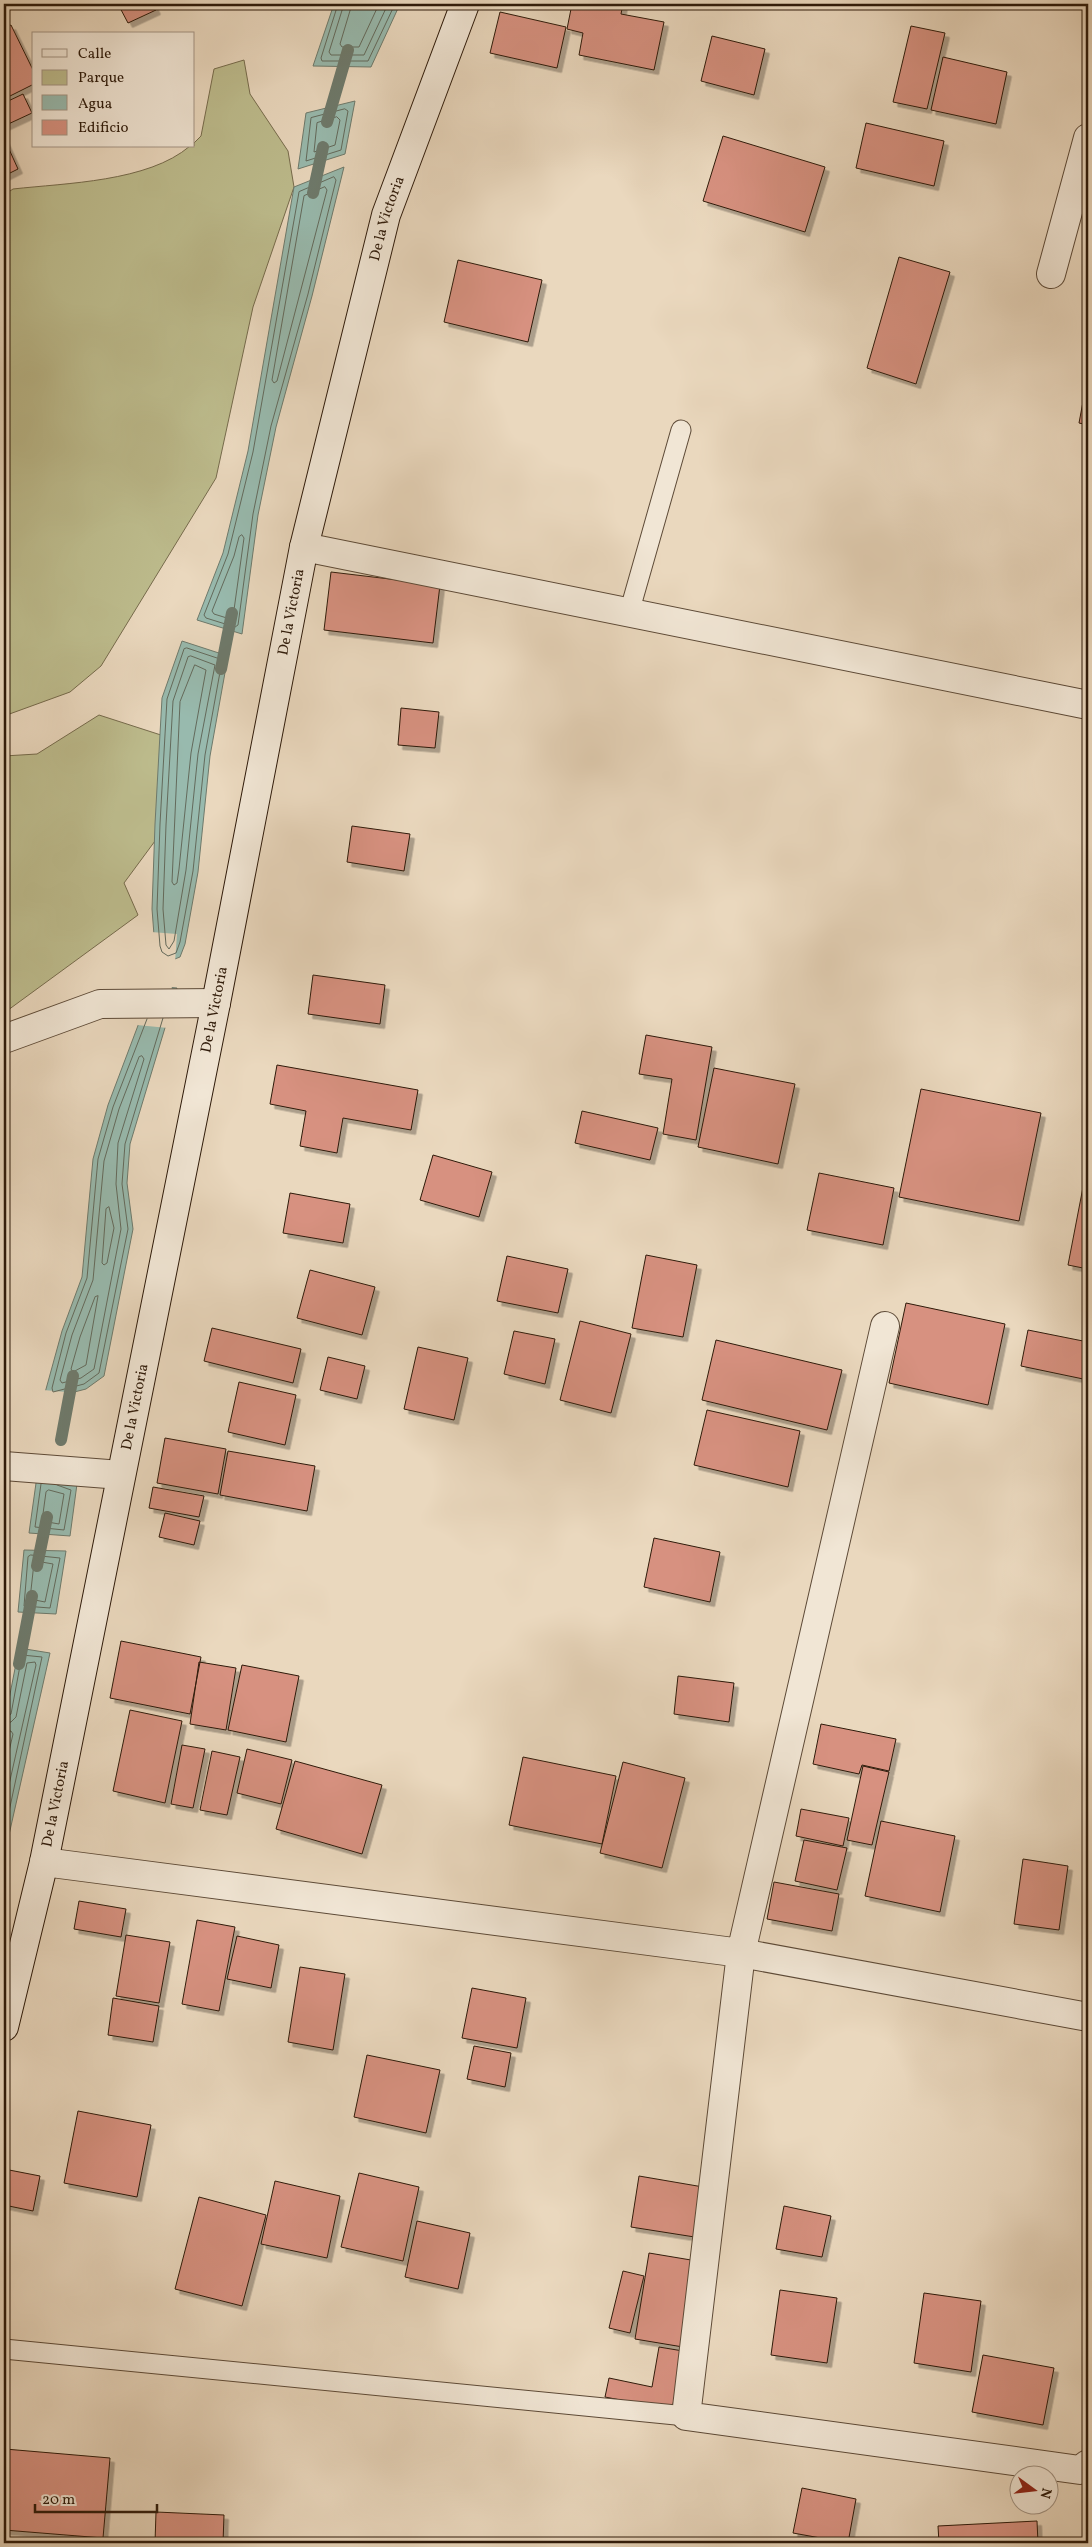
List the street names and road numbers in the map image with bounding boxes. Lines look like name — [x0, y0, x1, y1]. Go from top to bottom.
street label: De la Victoria — [365, 173, 410, 263]
street label: De la Victoria — [273, 567, 310, 657]
street label: De la Victoria — [196, 965, 233, 1055]
street label: De la Victoria — [116, 1362, 154, 1452]
street label: De la Victoria — [37, 1759, 75, 1849]

